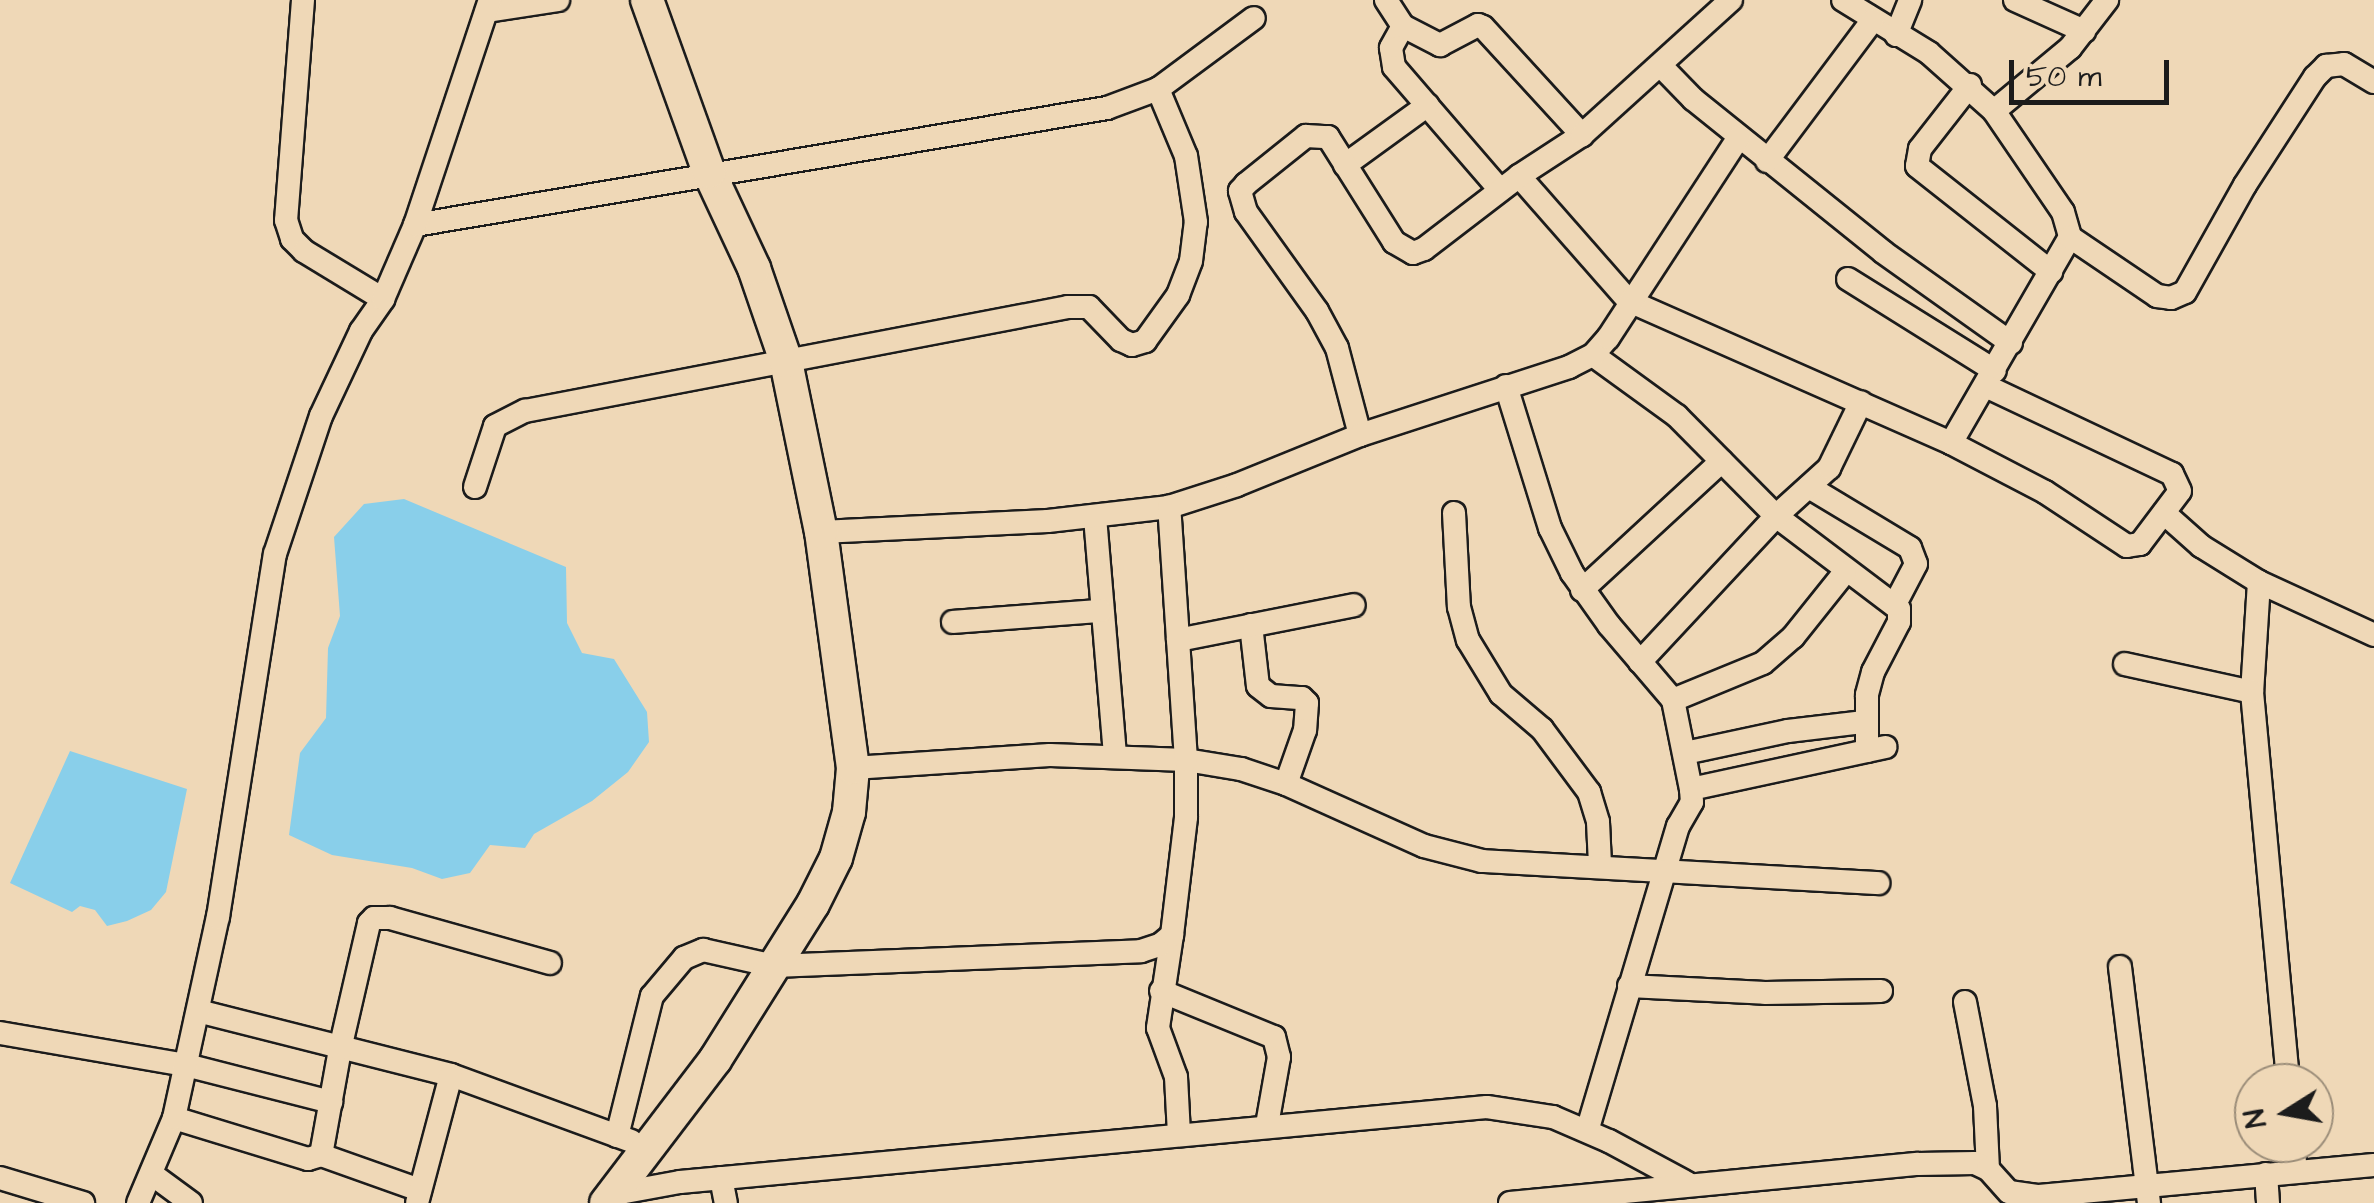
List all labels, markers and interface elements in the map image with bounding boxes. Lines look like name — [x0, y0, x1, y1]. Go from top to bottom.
scale bar — [2014, 40, 2174, 102]
text: 50 m — [2026, 56, 2102, 98]
north arrow — [2234, 1063, 2334, 1163]
text: N — [2235, 1106, 2277, 1131]

